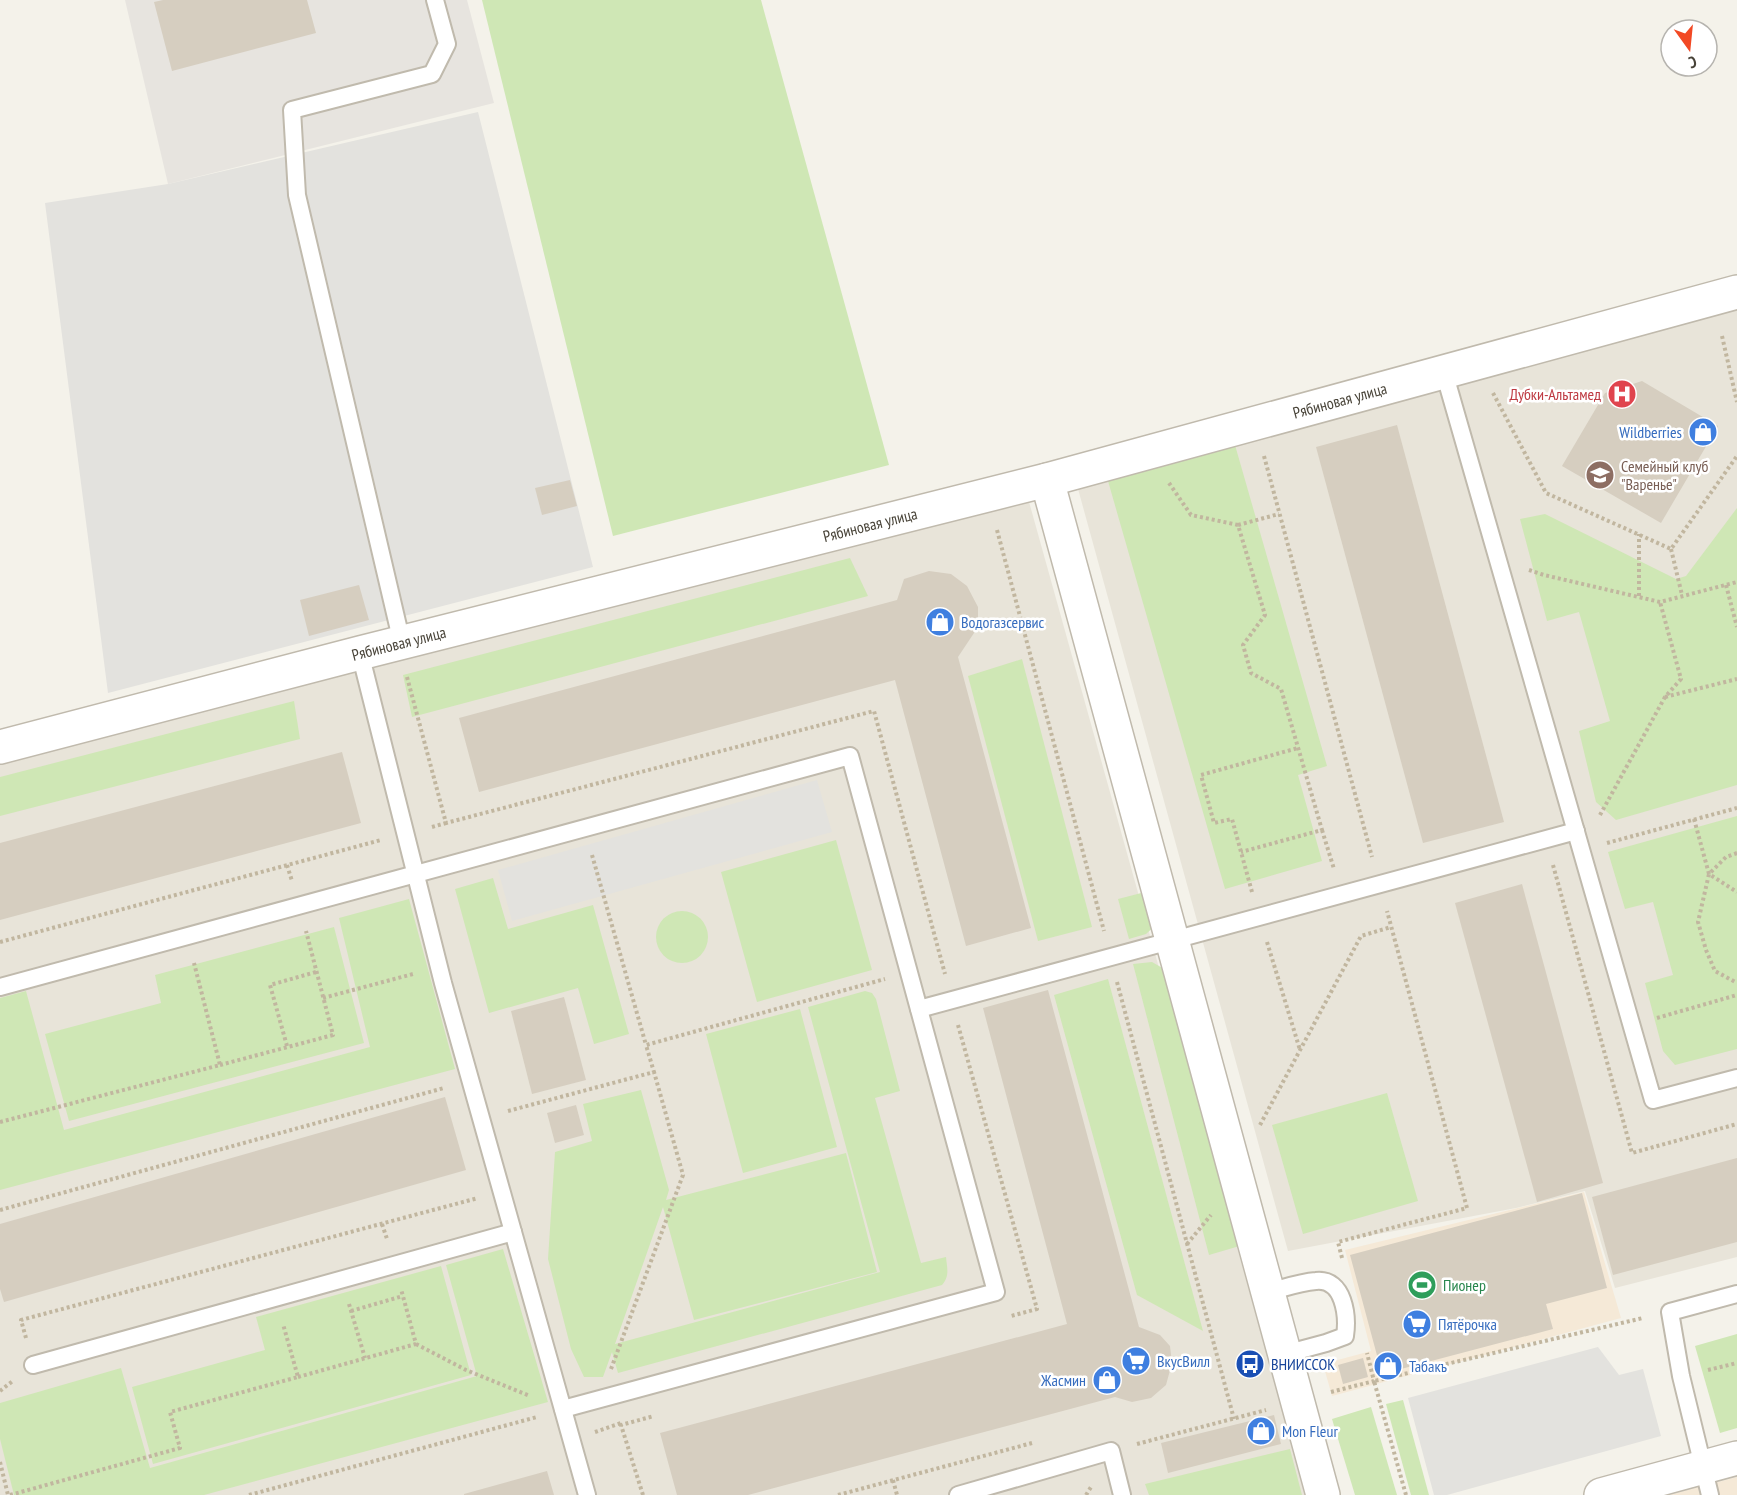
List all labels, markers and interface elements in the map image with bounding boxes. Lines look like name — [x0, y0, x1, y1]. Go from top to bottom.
north arrow — [1659, 18, 1719, 78]
text: С — [1686, 52, 1699, 73]
street label: Рябиновая улица — [1291, 378, 1389, 423]
hospital icon: Дубки-Альтамед — [1606, 378, 1638, 410]
place label: Дубки-Альтамед — [1510, 384, 1601, 404]
shop icon: Wildberries — [1687, 416, 1719, 448]
place label: Wildberries — [1619, 422, 1682, 442]
place label: Семейный клуб "Варенье" — [1621, 456, 1708, 494]
school or university icon: Семейный клуб "Варенье" — [1584, 459, 1616, 491]
street label: Рябиновая улица — [821, 503, 919, 546]
shop icon: Водогазсервис — [924, 606, 956, 638]
place label: Водогазсервис — [961, 612, 1045, 632]
street label: Рябиновая улица — [349, 622, 448, 665]
sports icon: Пионер — [1406, 1269, 1438, 1301]
place label: Пионер — [1443, 1275, 1486, 1295]
supermarket icon: Пятёрочка — [1401, 1308, 1433, 1340]
place label: Пятёрочка — [1438, 1314, 1497, 1334]
supermarket icon: ВкусВилл — [1120, 1345, 1152, 1377]
bus stop icon: ВНИИССОК — [1234, 1348, 1266, 1380]
shop icon: Табакъ — [1372, 1350, 1404, 1382]
place label: ВкусВилл — [1157, 1351, 1210, 1371]
place label: ВНИИССОК — [1271, 1354, 1335, 1374]
place label: Табакъ — [1409, 1356, 1448, 1376]
shop icon: Жасмин — [1091, 1364, 1123, 1396]
place label: Жасмин — [1040, 1370, 1086, 1390]
shop icon: Mon Fleur — [1245, 1415, 1277, 1447]
place label: Mon Fleur — [1282, 1421, 1338, 1441]

